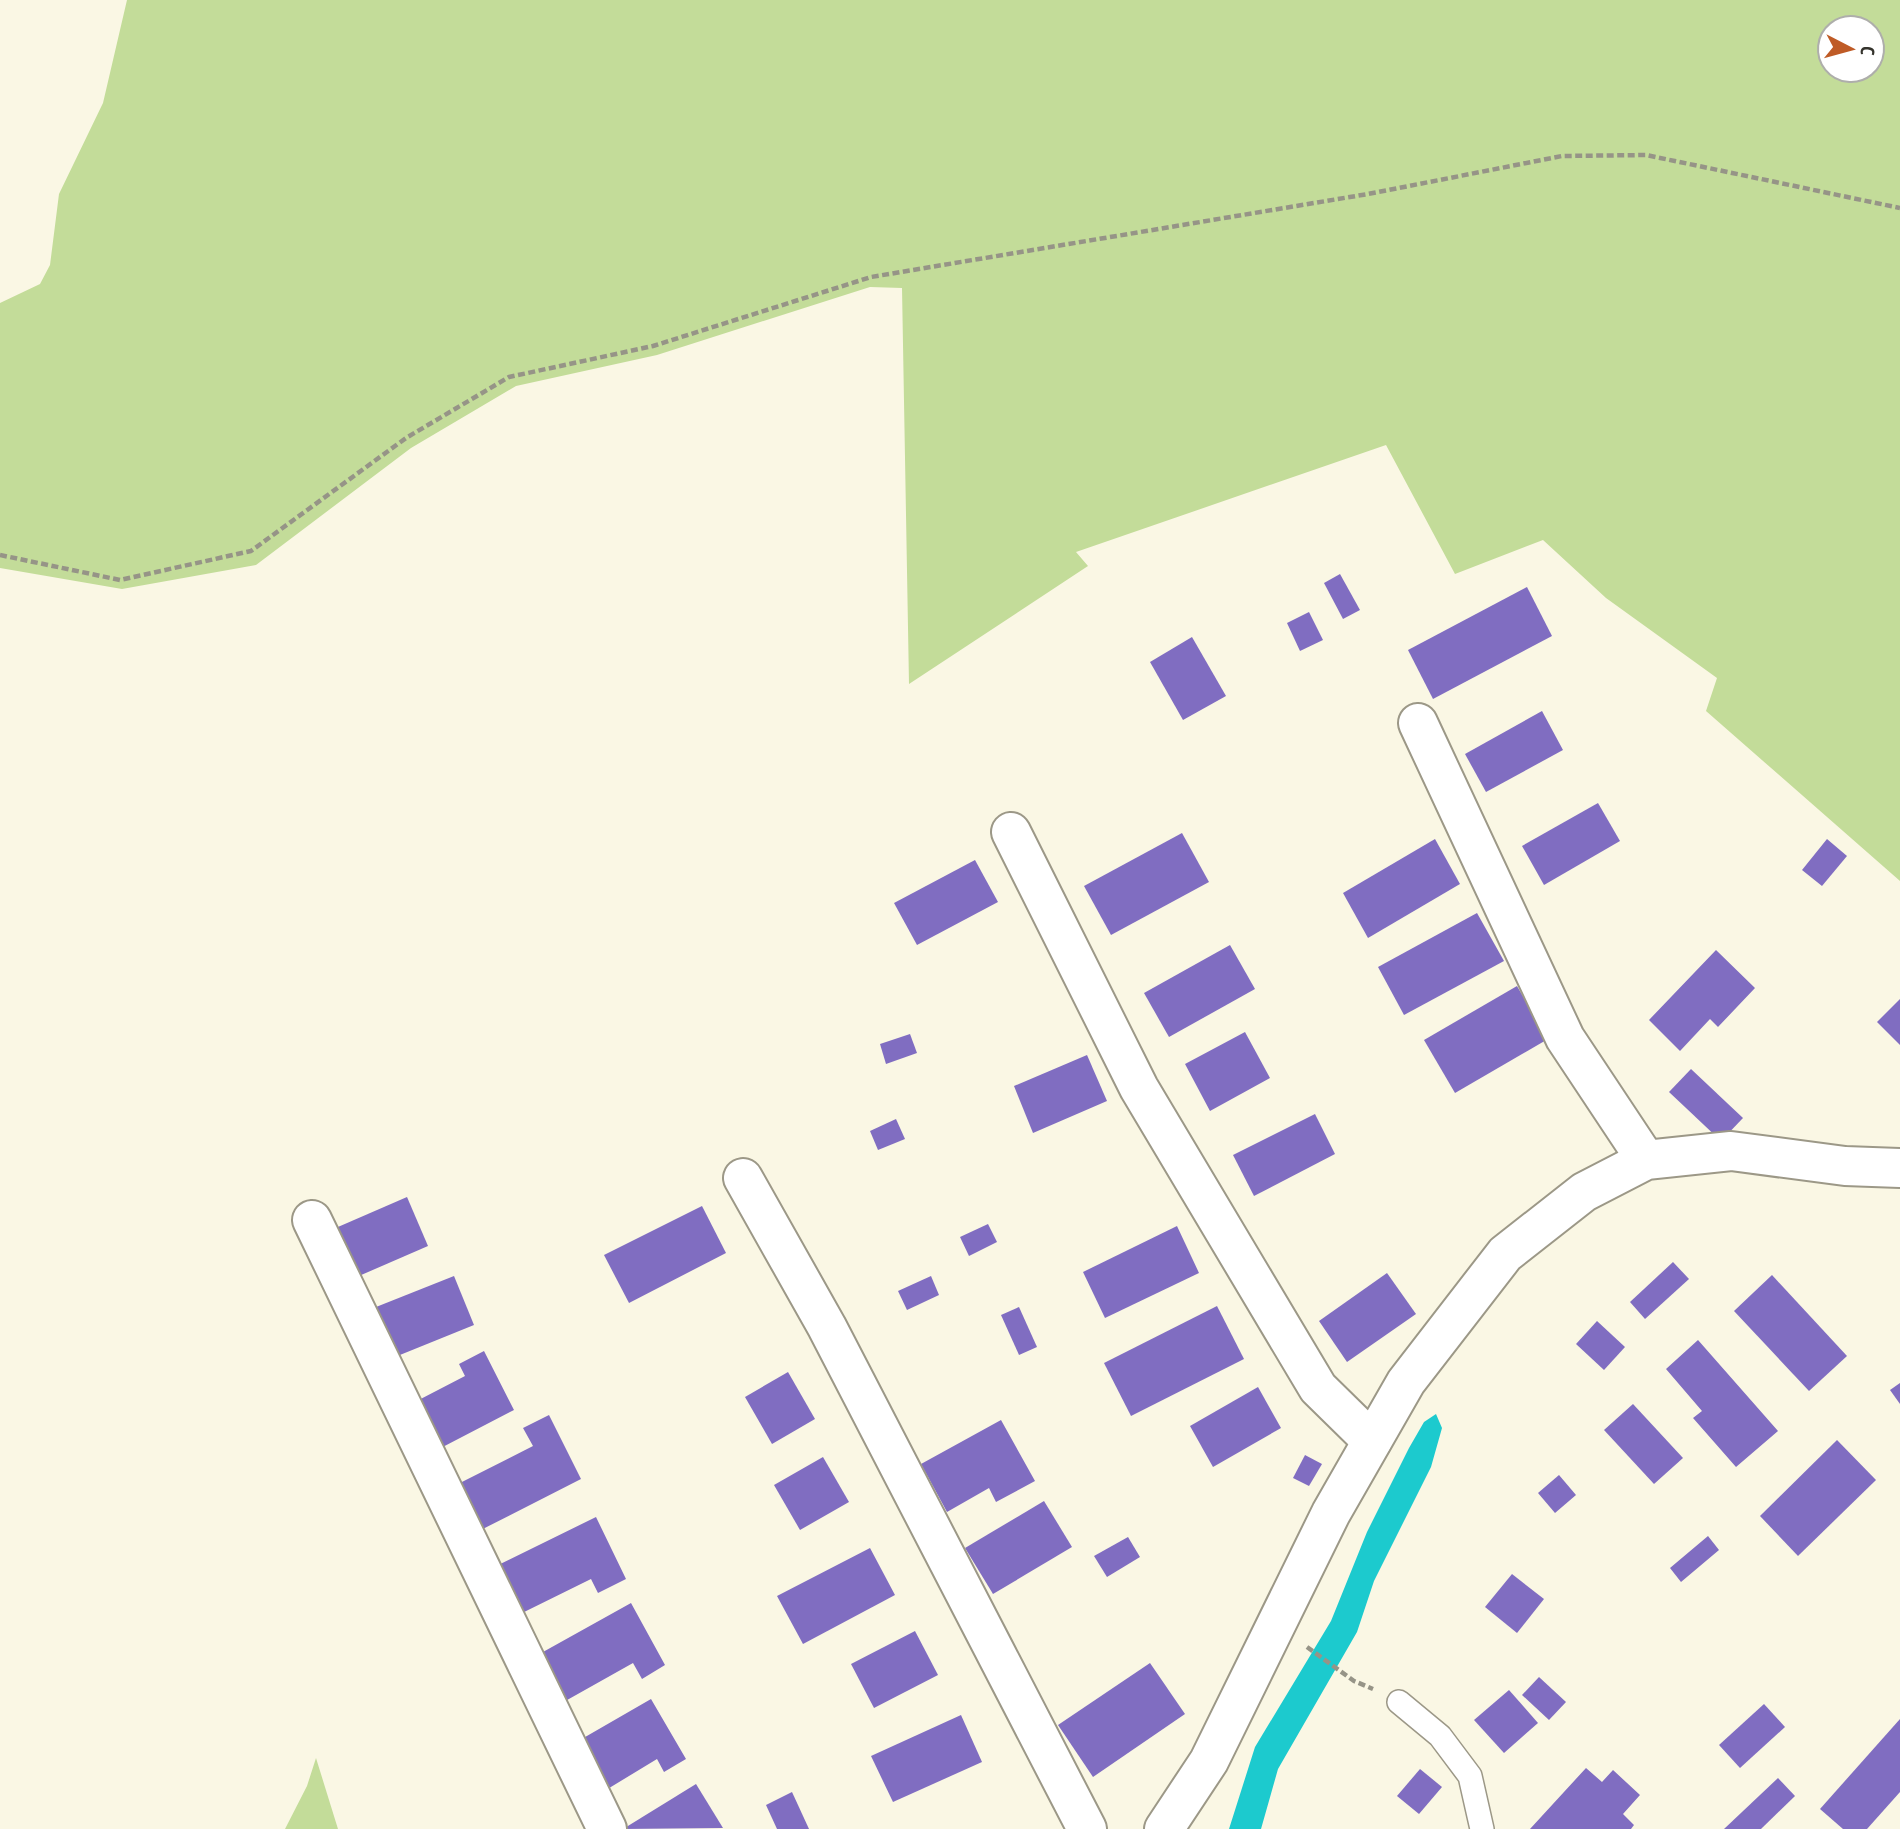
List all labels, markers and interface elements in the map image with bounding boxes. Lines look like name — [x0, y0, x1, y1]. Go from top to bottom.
north arrow — [1816, 14, 1886, 84]
text: С — [1855, 45, 1880, 57]

